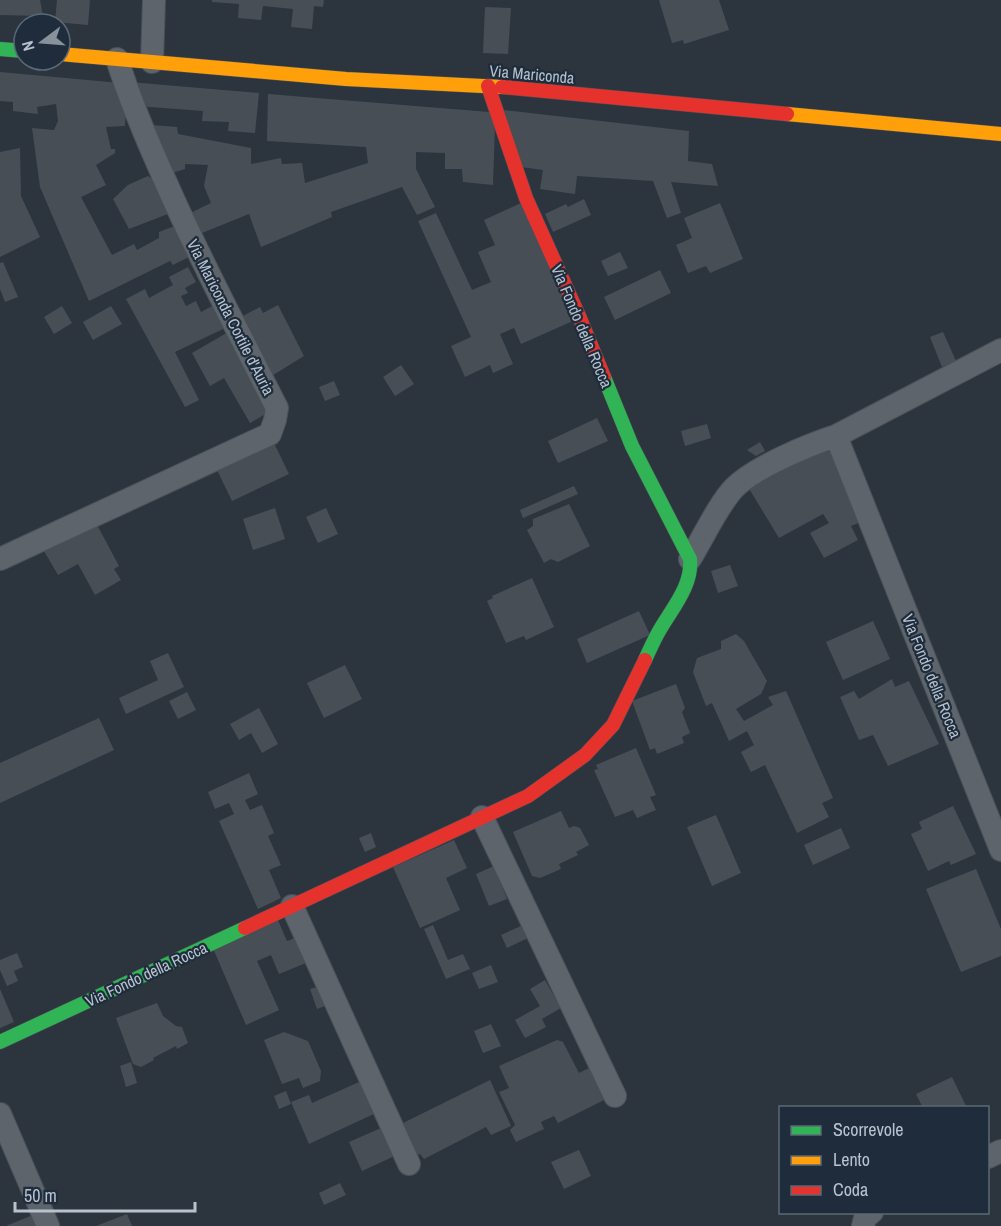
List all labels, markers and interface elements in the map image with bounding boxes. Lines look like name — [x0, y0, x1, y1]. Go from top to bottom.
north arrow — [12, 12, 72, 72]
text: N — [16, 39, 39, 54]
street label: Via Mariconda — [489, 59, 576, 89]
street label: Via Mariconda Cortile d'Auria — [182, 235, 280, 399]
street label: Via Fondo della Rocca — [546, 261, 618, 392]
street label: Via Fondo della Rocca — [897, 611, 967, 742]
street label: Via Fondo della Rocca — [82, 936, 211, 1012]
legend — [779, 1106, 989, 1214]
text: Scorrevole — [833, 1117, 904, 1142]
text: Lento — [833, 1147, 870, 1172]
scale bar — [15, 1175, 195, 1213]
text: Coda — [833, 1177, 868, 1202]
text: 50 m — [24, 1183, 57, 1208]

